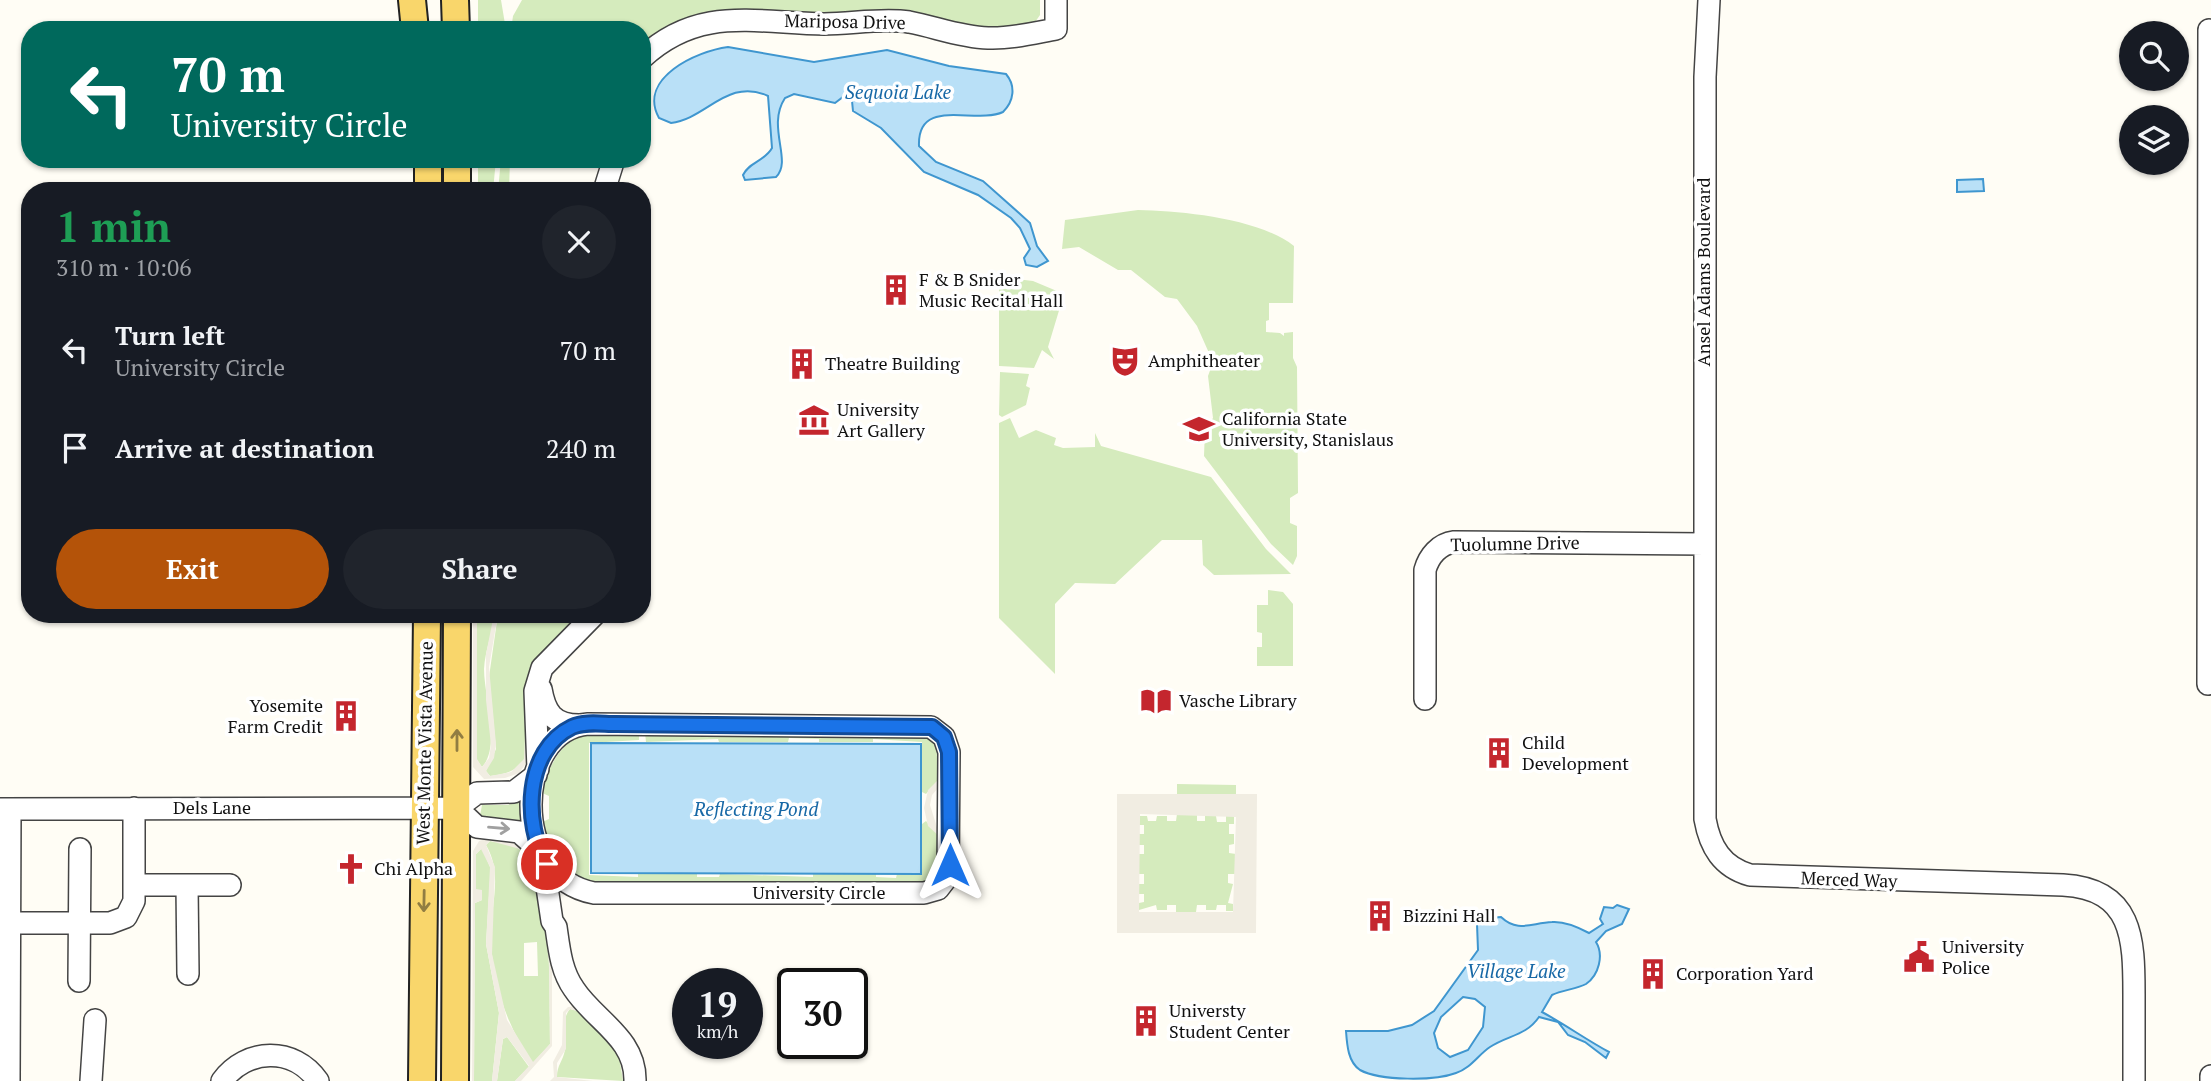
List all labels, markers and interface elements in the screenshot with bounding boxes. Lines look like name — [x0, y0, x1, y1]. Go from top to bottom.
street label: Mariposa Drive — [784, 8, 906, 34]
map controls — [2119, 21, 2189, 175]
button: search — [2119, 21, 2189, 91]
text: 70 m — [171, 41, 285, 106]
icon: left — [56, 49, 147, 140]
water label: Sequoia Lake — [845, 79, 952, 104]
text: University Circle — [171, 104, 408, 146]
button: layers — [2119, 105, 2189, 175]
street label: Ansel Adams Boulevard — [1691, 178, 1715, 366]
text: 1 min — [56, 198, 171, 254]
button: close — [542, 205, 616, 279]
text: 310 m · 10:06 — [56, 252, 191, 283]
place label: F & B Snider Music Recital Hall — [919, 267, 1064, 312]
building icon: F & B Snider Music Recital Hall — [879, 273, 913, 307]
text: Turn left — [115, 318, 225, 352]
icon: left — [56, 331, 94, 369]
text: 70 m — [560, 333, 616, 367]
theatre icon: Amphitheater — [1108, 344, 1142, 378]
building icon: Theatre Building — [785, 347, 819, 381]
place label: Amphitheater — [1148, 348, 1260, 372]
place label: Theatre Building — [825, 351, 960, 375]
text: University Circle — [115, 352, 285, 383]
place label: University Art Gallery — [837, 397, 926, 442]
museum icon: University Art Gallery — [797, 403, 831, 437]
place label: California State University, Stanislaus — [1222, 406, 1394, 451]
school or university icon: California State University, Stanislaus — [1182, 412, 1216, 446]
icon: arrive — [56, 429, 94, 467]
text: Arrive at destination — [115, 431, 374, 465]
text: 240 m — [546, 431, 616, 465]
button: Exit — [56, 529, 329, 609]
button: Share — [343, 529, 616, 609]
street label: Tuolumne Drive — [1450, 530, 1580, 556]
street label: West Monte Vista Avenue — [410, 641, 438, 845]
library icon: Vasche Library — [1139, 684, 1173, 718]
place label: Vasche Library — [1179, 688, 1297, 712]
place label: Yosemite Farm Credit — [228, 693, 323, 738]
building icon: Yosemite Farm Credit — [329, 699, 363, 733]
one-way arrow — [450, 729, 464, 752]
place label: Child Development — [1522, 730, 1629, 775]
building icon: Child Development — [1482, 736, 1516, 770]
street label: Dels Lane — [173, 795, 251, 819]
water label: Reflecting Pond — [693, 796, 819, 821]
one-way arrow — [487, 822, 510, 835]
position arrow — [913, 828, 987, 902]
pin — [517, 834, 577, 894]
icon: arrive — [528, 845, 566, 883]
church icon: Chi Alpha — [334, 852, 368, 886]
place label: Chi Alpha — [374, 856, 453, 880]
street label: Merced Way — [1800, 865, 1899, 893]
street label: University Circle — [752, 880, 886, 904]
one-way arrow — [417, 889, 430, 912]
building icon: Bizzini Hall — [1363, 899, 1397, 933]
place label: Bizzini Hall — [1403, 903, 1496, 927]
place label: University Police — [1942, 934, 2025, 979]
public building icon: University Police — [1902, 940, 1936, 974]
building icon: Corporation Yard — [1636, 957, 1670, 991]
water label: Village Lake — [1466, 958, 1566, 983]
place label: Corporation Yard — [1676, 961, 1813, 985]
speed limit sign: 30 — [777, 968, 868, 1059]
text: 19 — [698, 981, 737, 1027]
place label: Universty Student Center — [1169, 998, 1290, 1043]
building icon: Universty Student Center — [1129, 1004, 1163, 1038]
text: km/h — [697, 1019, 738, 1043]

